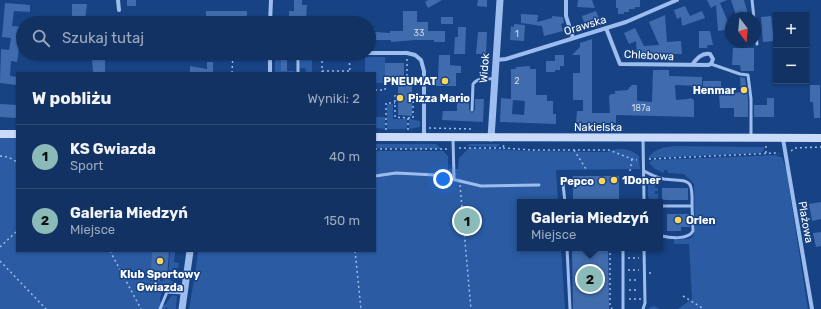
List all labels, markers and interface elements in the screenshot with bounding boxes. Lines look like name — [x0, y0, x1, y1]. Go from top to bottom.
north arrow — [725, 12, 761, 48]
map controls — [773, 12, 809, 84]
button: + — [773, 12, 809, 48]
street label: Orawska — [562, 13, 608, 38]
search box — [16, 16, 376, 60]
icon: search — [30, 27, 52, 49]
house number: 33 — [414, 28, 424, 38]
text: Szukaj tutaj — [62, 29, 144, 47]
house number: 1 — [515, 29, 519, 39]
street label: Chlebowa — [624, 48, 674, 63]
button: − — [773, 48, 809, 84]
street label: Widok — [477, 52, 492, 83]
place label: PNEUMAT — [384, 75, 437, 88]
marker: PNEUMAT — [440, 76, 450, 86]
house number: 2 — [514, 76, 520, 86]
place label: Henmar — [693, 84, 736, 97]
marker: Henmar — [739, 85, 749, 95]
text: W pobliżu — [32, 88, 111, 108]
text: Wyniki: 2 — [307, 91, 360, 106]
place label: Pizza Mario — [408, 92, 470, 105]
marker: Pizza Mario — [395, 93, 405, 103]
house number: 187a — [631, 103, 651, 113]
street label: Nakielska — [574, 121, 622, 134]
text: KS Gwiazda — [70, 140, 156, 158]
text: 1 — [42, 149, 48, 164]
text: 40 m — [329, 149, 360, 164]
text: Sport — [70, 158, 103, 173]
your location — [433, 169, 453, 189]
place label: 1Doner — [622, 174, 661, 187]
place label: Pepco — [560, 175, 594, 188]
marker: 1Doner — [609, 175, 619, 185]
marker: Pepco — [597, 176, 607, 186]
popup — [517, 199, 663, 251]
street label: Plażowa — [795, 200, 816, 244]
text: Galeria Miedzyń — [70, 204, 188, 222]
pin: 1 — [454, 206, 480, 236]
text: Galeria Miedzyń — [531, 209, 649, 227]
text: 2 — [41, 213, 49, 228]
text: 150 m — [324, 213, 360, 228]
place label: Orlen — [686, 214, 716, 227]
marker: Orlen — [673, 215, 683, 225]
text: Miejsce — [70, 222, 115, 237]
text: Miejsce — [531, 227, 576, 242]
marker: Klub Sportowy Gwiazda — [155, 256, 165, 266]
pin: 2 — [577, 264, 603, 294]
place label: Klub Sportowy Gwiazda — [120, 268, 201, 294]

